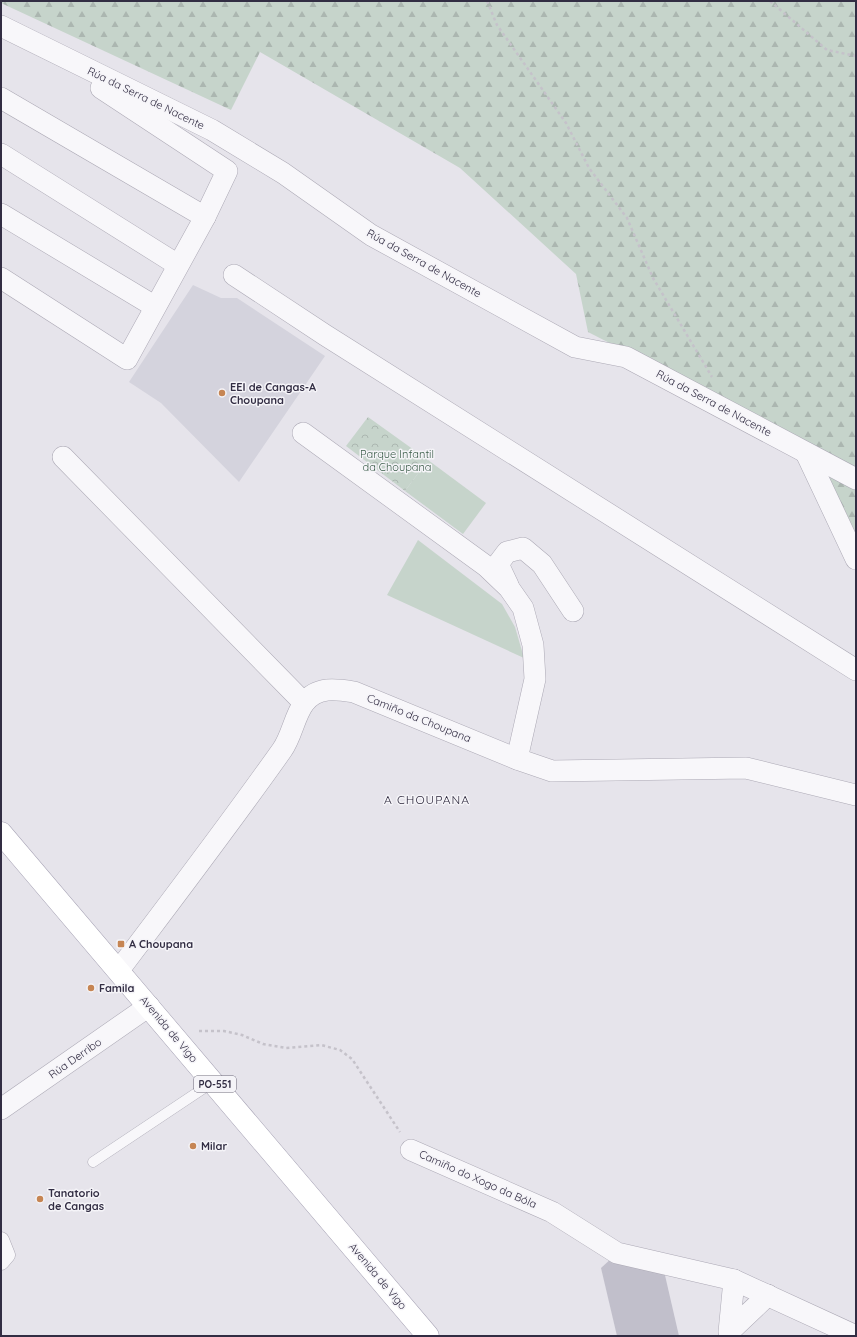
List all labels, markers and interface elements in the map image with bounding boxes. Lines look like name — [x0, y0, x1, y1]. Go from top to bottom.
street label: Rúa da Serra de Nacente — [85, 64, 207, 132]
street label: Rúa da Serra de Nacente — [364, 226, 484, 300]
street label: Rúa da Serra de Nacente — [654, 367, 774, 439]
place label: EEI de Cangas-A Choupana — [230, 380, 316, 407]
marker: EEI de Cangas-A Choupana — [217, 388, 227, 398]
park label: Parque Infantil da Choupana — [360, 447, 434, 474]
street label: Camiño da Choupana — [365, 691, 473, 745]
district label: A CHOUPANA — [384, 792, 470, 807]
place label: A Choupana — [129, 937, 193, 951]
marker: A Choupana — [116, 939, 126, 949]
place label: Famila — [99, 981, 135, 995]
marker: Famila — [86, 983, 96, 993]
street label: Avenida de Vigo — [137, 993, 201, 1065]
street label: Rúa Derribo — [46, 1034, 105, 1081]
road number: PO-551 — [194, 1076, 236, 1092]
place label: Milar — [201, 1139, 227, 1153]
marker: Milar — [188, 1141, 198, 1151]
street label: Camiño do Xogo da Bóla — [417, 1147, 539, 1211]
place label: Tanatorio de Cangas — [48, 1186, 104, 1213]
marker: Tanatorio de Cangas — [35, 1194, 45, 1204]
street label: Avenida de Vigo — [346, 1240, 410, 1312]

